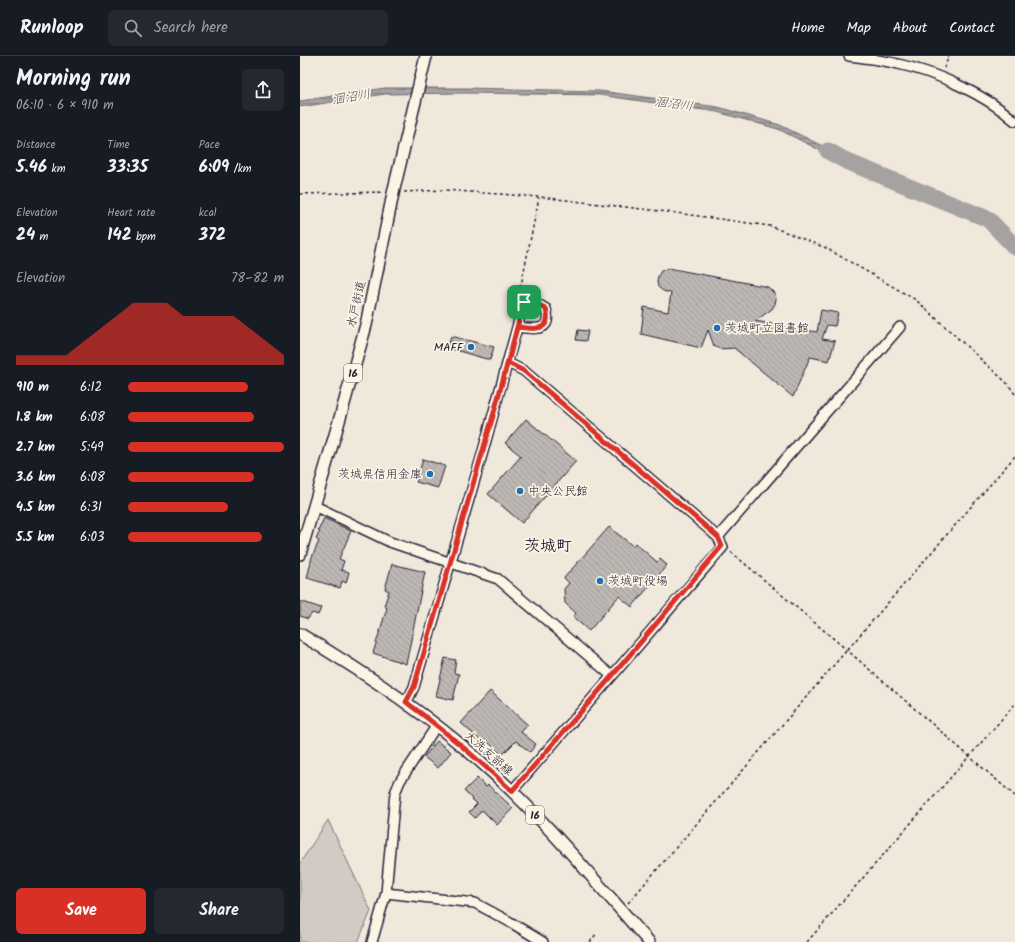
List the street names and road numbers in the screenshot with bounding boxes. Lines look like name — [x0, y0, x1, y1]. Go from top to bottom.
street label: 水戸街道 — [342, 279, 371, 330]
road number: 16 — [344, 364, 362, 382]
street label: 大洗友部線 — [460, 726, 517, 781]
road number: 16 — [526, 806, 544, 824]

